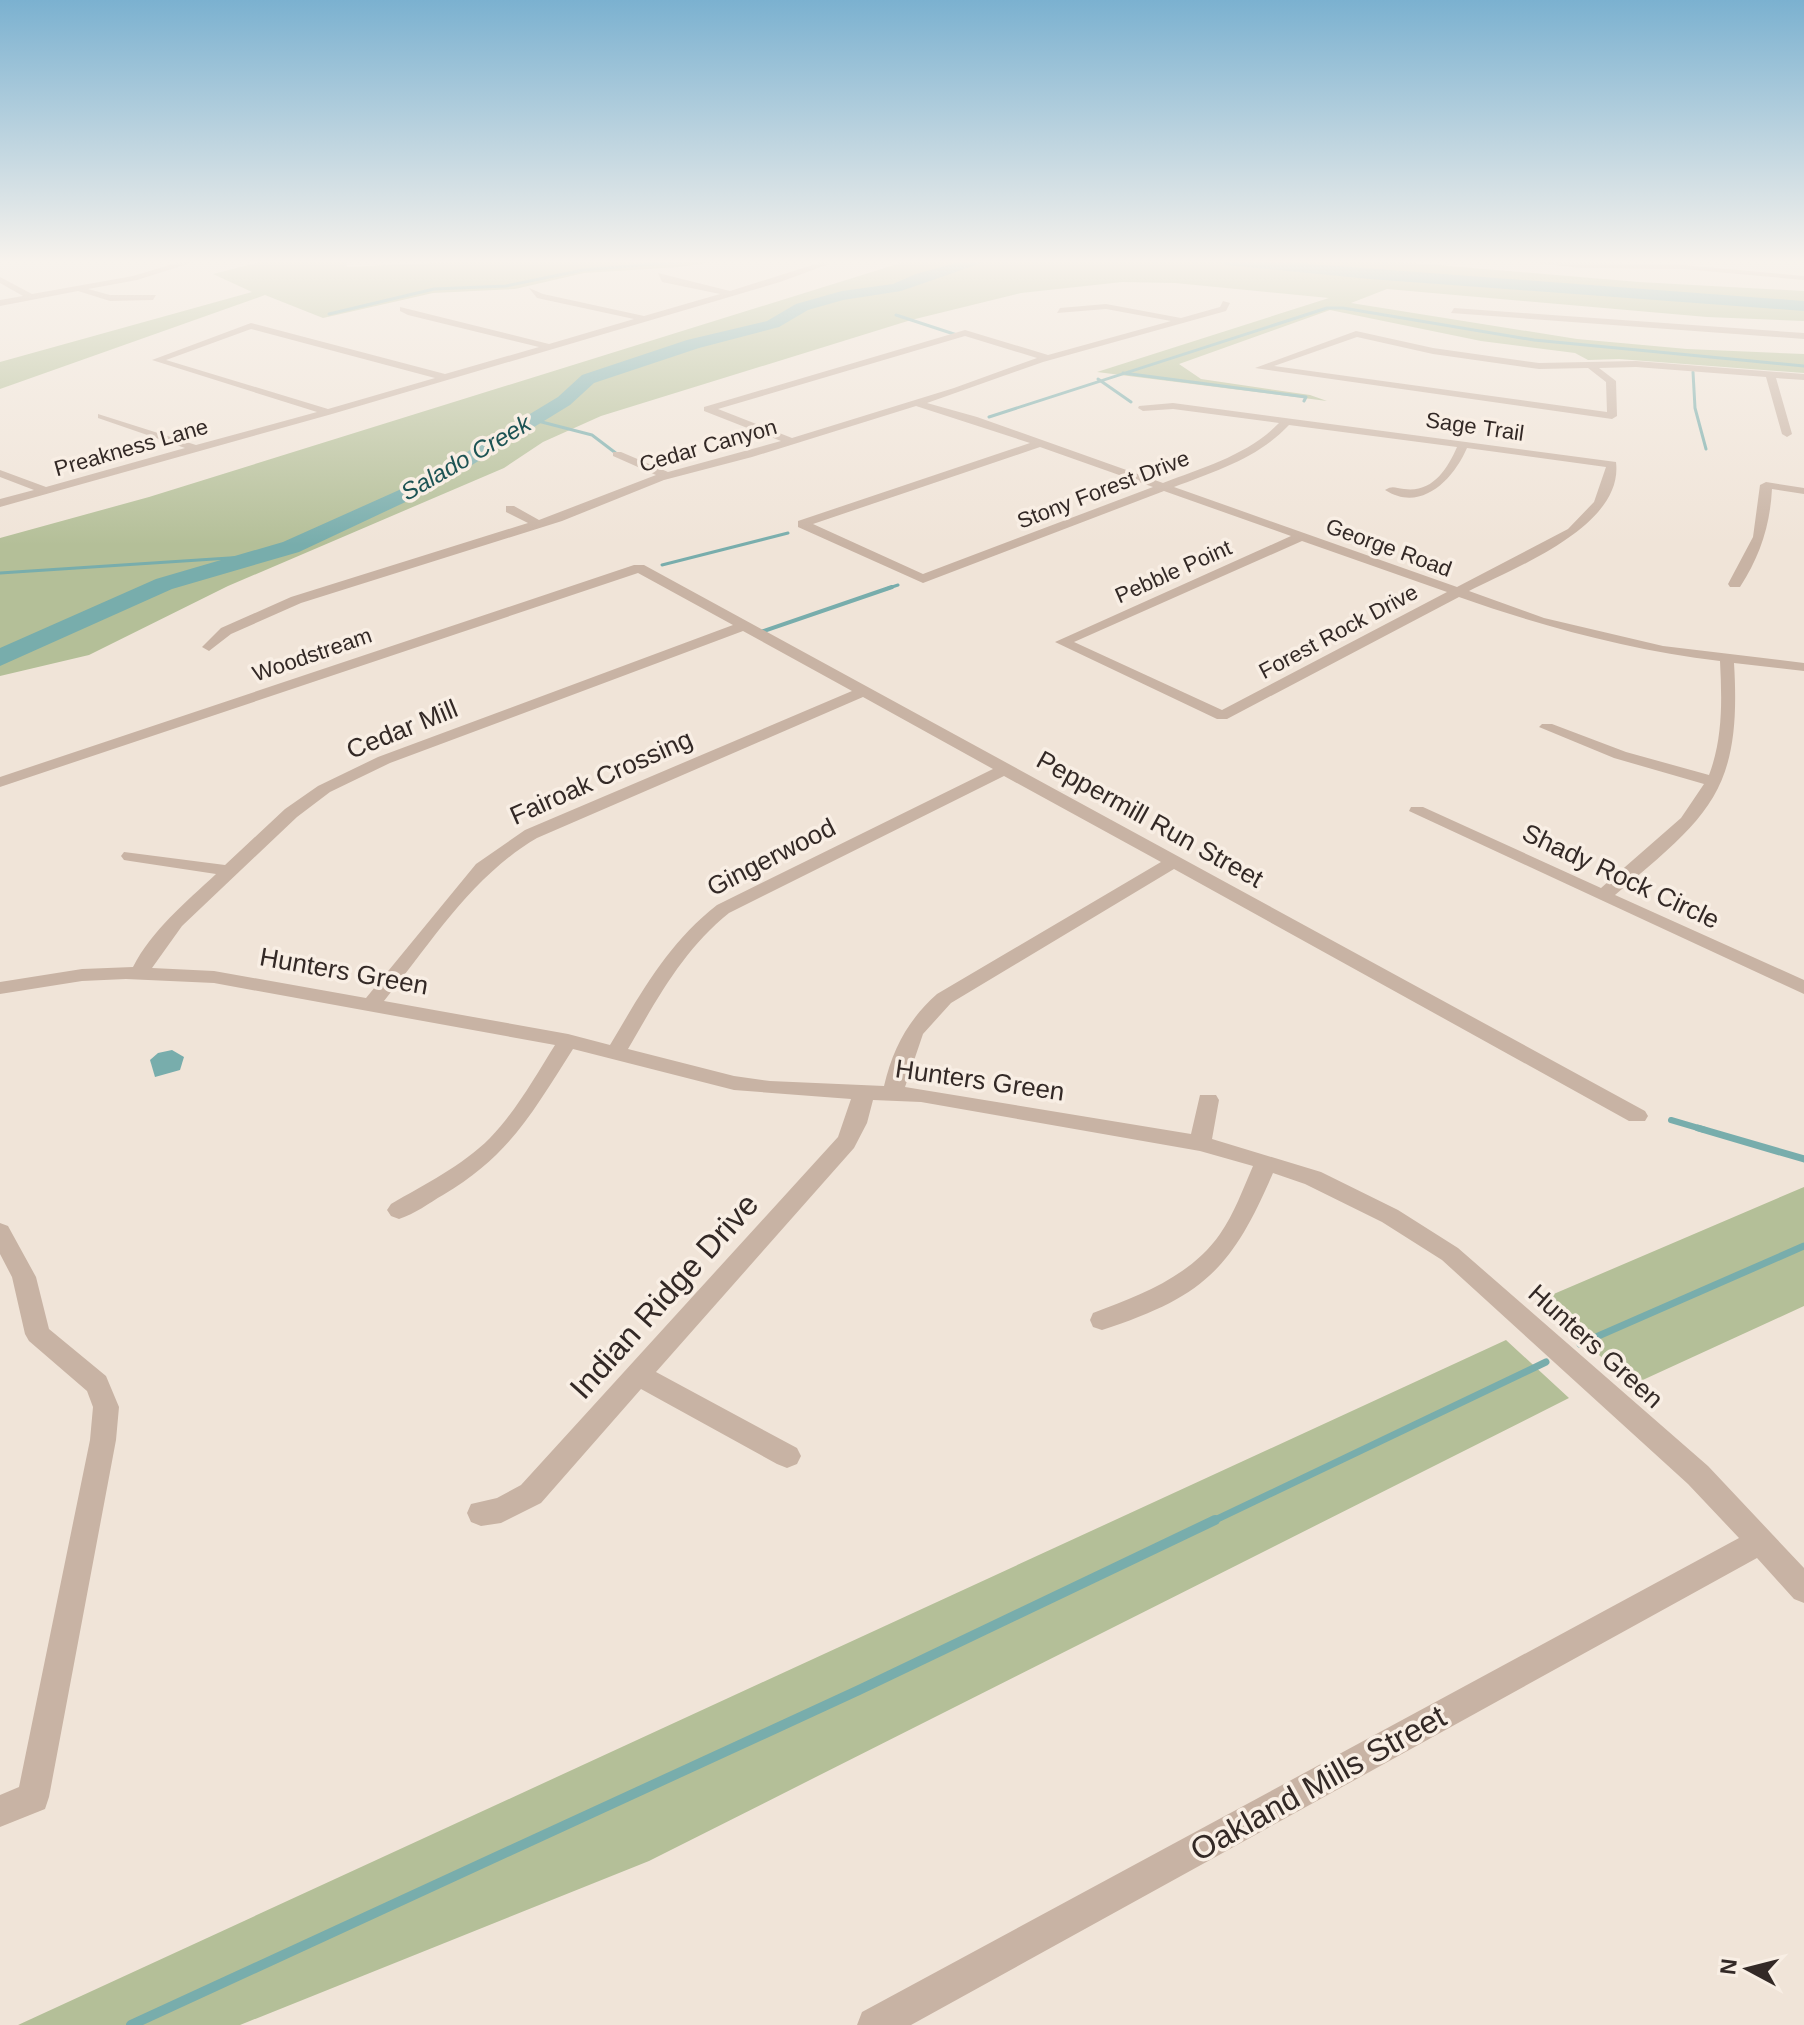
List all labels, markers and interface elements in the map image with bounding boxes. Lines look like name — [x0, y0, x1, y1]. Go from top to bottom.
street label: Sage Trail — [1424, 407, 1526, 446]
water label: Salado Creek — [396, 409, 537, 506]
street label: Preakness Lane — [51, 414, 211, 481]
street label: Cedar Canyon — [637, 414, 780, 477]
street label: Stony Forest Drive — [1014, 445, 1193, 534]
street label: George Road — [1322, 513, 1455, 582]
street label: Pebble Point — [1111, 535, 1235, 608]
street label: Forest Rock Drive — [1255, 579, 1422, 684]
street label: Woodstream — [249, 622, 375, 687]
street label: Cedar Mill — [342, 693, 462, 765]
street label: Fairoak Crossing — [505, 723, 697, 831]
street label: Peppermill Run Street — [1032, 744, 1269, 894]
street label: Gingerwood — [702, 812, 840, 902]
street label: Shady Rock Circle — [1518, 817, 1724, 935]
street label: Hunters Green — [257, 941, 431, 1001]
street label: Hunters Green — [893, 1053, 1067, 1107]
street label: Indian Ridge Drive — [563, 1186, 765, 1406]
street label: Hunters Green — [1523, 1278, 1669, 1414]
street label: Oakland Mills Street — [1184, 1698, 1452, 1868]
north arrow — [1708, 1929, 1788, 2009]
text: N — [1715, 1957, 1742, 1976]

